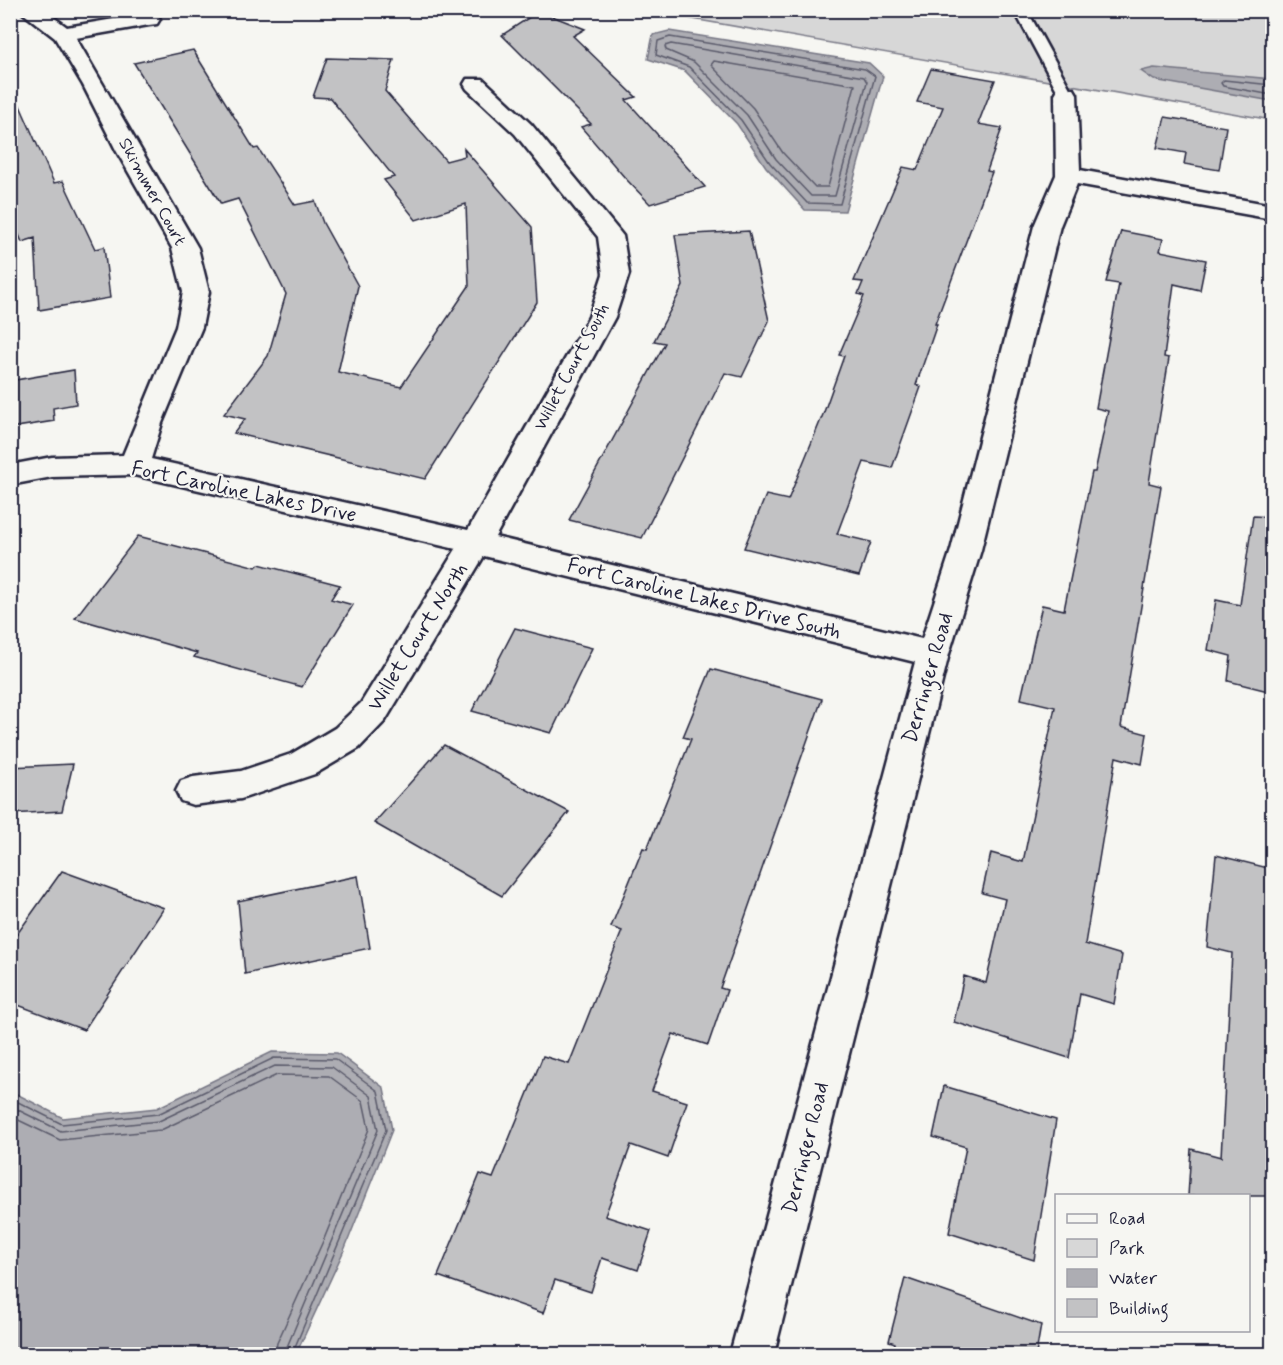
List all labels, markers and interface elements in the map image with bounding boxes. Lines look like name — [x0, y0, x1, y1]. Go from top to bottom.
street label: Skimmer Court — [112, 134, 192, 250]
street label: Willet Court South — [528, 299, 616, 435]
street label: Fort Caroline Lakes Drive — [129, 454, 359, 530]
street label: Fort Caroline Lakes Drive South — [564, 551, 844, 647]
street label: Willet Court North — [361, 558, 475, 716]
street label: Derringer Road — [896, 609, 962, 747]
street label: Derringer Road — [776, 1079, 838, 1217]
legend — [1055, 1194, 1250, 1332]
text: Road — [1109, 1207, 1145, 1231]
text: Park — [1109, 1237, 1145, 1261]
text: Water — [1109, 1267, 1158, 1291]
text: Building — [1109, 1297, 1169, 1323]

